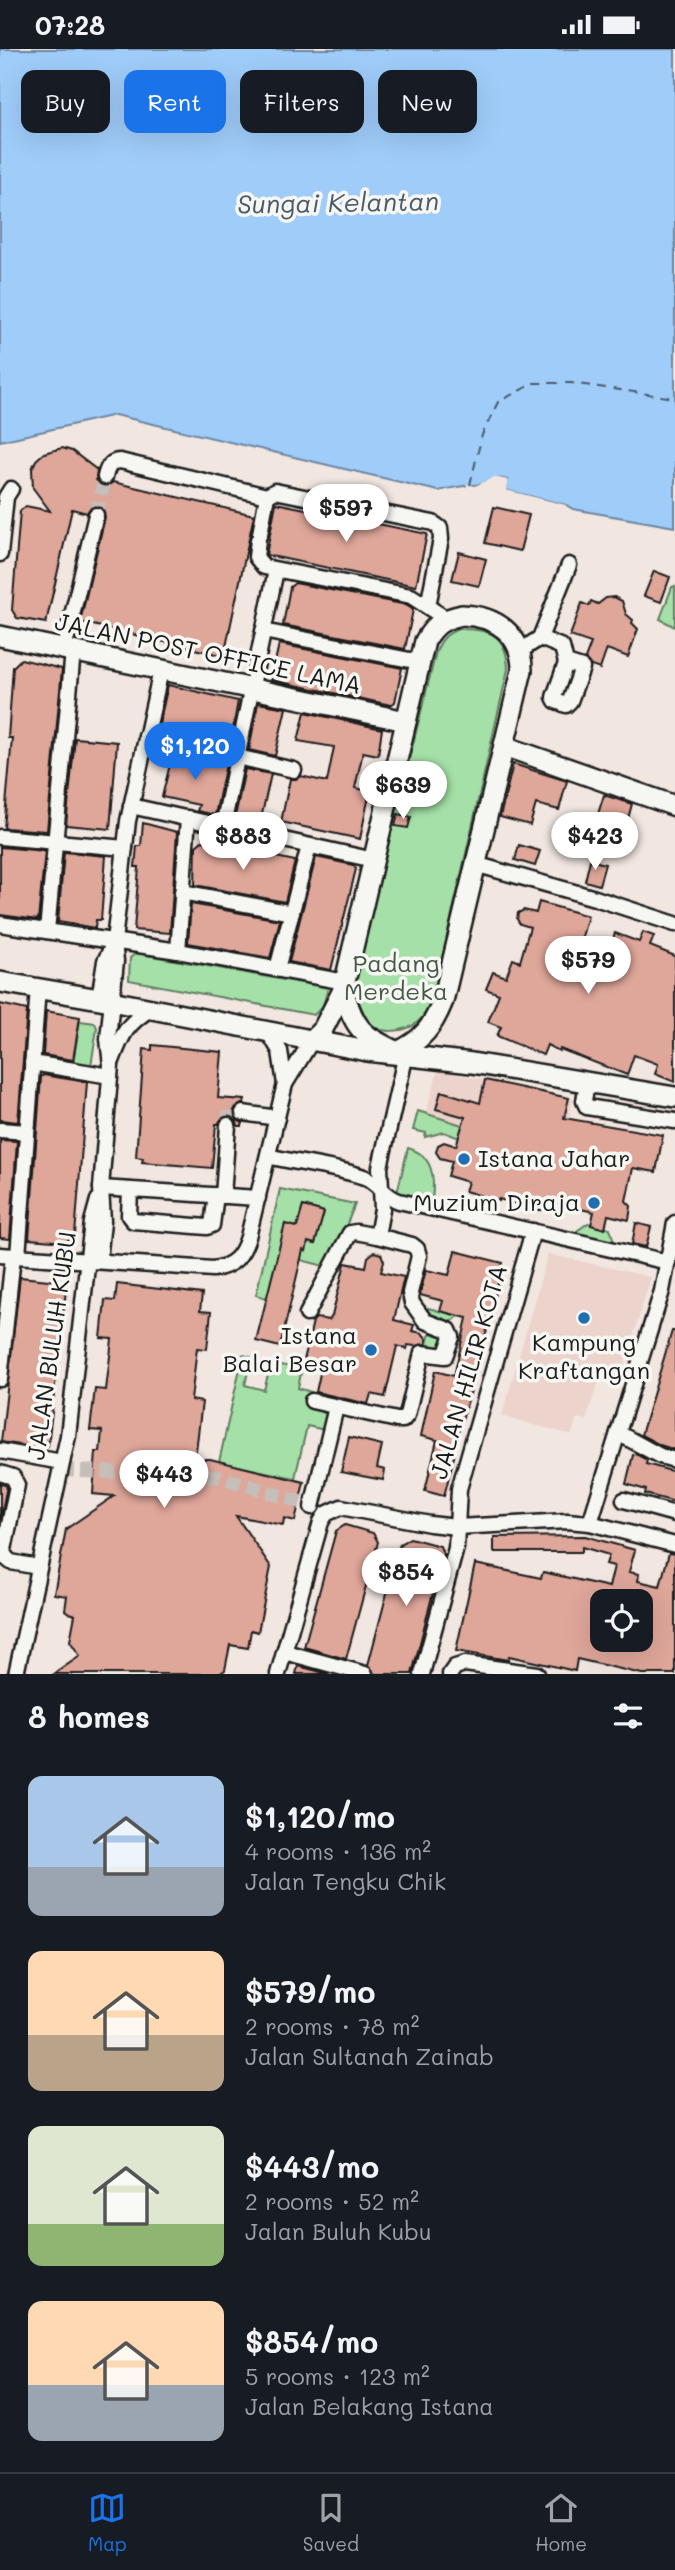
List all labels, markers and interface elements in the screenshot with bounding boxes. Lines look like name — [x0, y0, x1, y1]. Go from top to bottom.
text: 07:28 — [35, 8, 105, 42]
chip: Buy — [21, 70, 110, 133]
chip: Rent — [124, 70, 226, 133]
chip: Filters — [240, 70, 364, 133]
chip: New — [378, 70, 477, 133]
water label: Sungai Kelantan — [237, 183, 439, 221]
pin: $597 — [305, 484, 387, 544]
text: $597 — [319, 492, 373, 522]
street label: JALAN POST OFFICE LAMA — [52, 605, 364, 700]
pin: $1,120 — [138, 723, 252, 782]
text: $1,120 — [160, 730, 230, 760]
pin: $639 — [362, 761, 444, 821]
text: $639 — [375, 769, 431, 799]
pin: $883 — [202, 813, 284, 872]
pin: $423 — [554, 813, 636, 872]
text: $883 — [215, 820, 271, 850]
text: $423 — [567, 820, 623, 850]
pin: $579 — [547, 937, 629, 996]
text: $579 — [561, 944, 615, 974]
park label: Padang Merdeka — [344, 947, 448, 1006]
place label: Istana Jahar — [478, 1142, 630, 1173]
marker: Istana Jahar — [456, 1151, 472, 1167]
place label: Muzium Diraja — [413, 1186, 580, 1217]
marker: Muzium Diraja — [586, 1195, 602, 1211]
street label: JALAN BULUH KUBU — [19, 1230, 82, 1462]
street label: JALAN HILIR KOTA — [422, 1261, 513, 1482]
marker: Kampung Kraftangan — [576, 1310, 592, 1326]
place label: Istana Balai Besar — [223, 1319, 357, 1378]
place label: Kampung Kraftangan — [518, 1326, 650, 1385]
marker: Istana Balai Besar — [363, 1342, 379, 1358]
pin: $443 — [123, 1451, 205, 1510]
text: $443 — [135, 1458, 193, 1488]
pin: $854 — [365, 1549, 447, 1608]
text: $854 — [378, 1556, 434, 1586]
map controls — [590, 1589, 653, 1652]
button: locate — [590, 1589, 653, 1652]
text: 8 homes — [28, 1696, 150, 1736]
icon: filters — [609, 1697, 647, 1735]
text: $1,120/mo — [245, 1796, 395, 1836]
icon: home — [84, 1804, 168, 1888]
text: 4 rooms · 136 m² — [245, 1836, 431, 1866]
text: Jalan Tengku Chik — [245, 1866, 446, 1896]
text: $579/mo — [245, 1971, 375, 2011]
icon: home — [84, 1979, 168, 2063]
text: 2 rooms · 78 m² — [245, 2011, 419, 2041]
text: Jalan Sultanah Zainab — [245, 2041, 494, 2071]
text: $443/mo — [245, 2146, 379, 2186]
icon: home — [84, 2154, 168, 2238]
text: 2 rooms · 52 m² — [245, 2186, 419, 2216]
text: Jalan Buluh Kubu — [245, 2216, 431, 2246]
text: $854/mo — [245, 2321, 378, 2361]
icon: home — [84, 2329, 168, 2413]
text: 5 rooms · 123 m² — [245, 2361, 430, 2391]
text: Jalan Belakang Istana — [245, 2391, 494, 2421]
tab: Map — [88, 2489, 127, 2556]
tab: Saved — [303, 2489, 359, 2556]
tab: Home — [535, 2489, 587, 2556]

